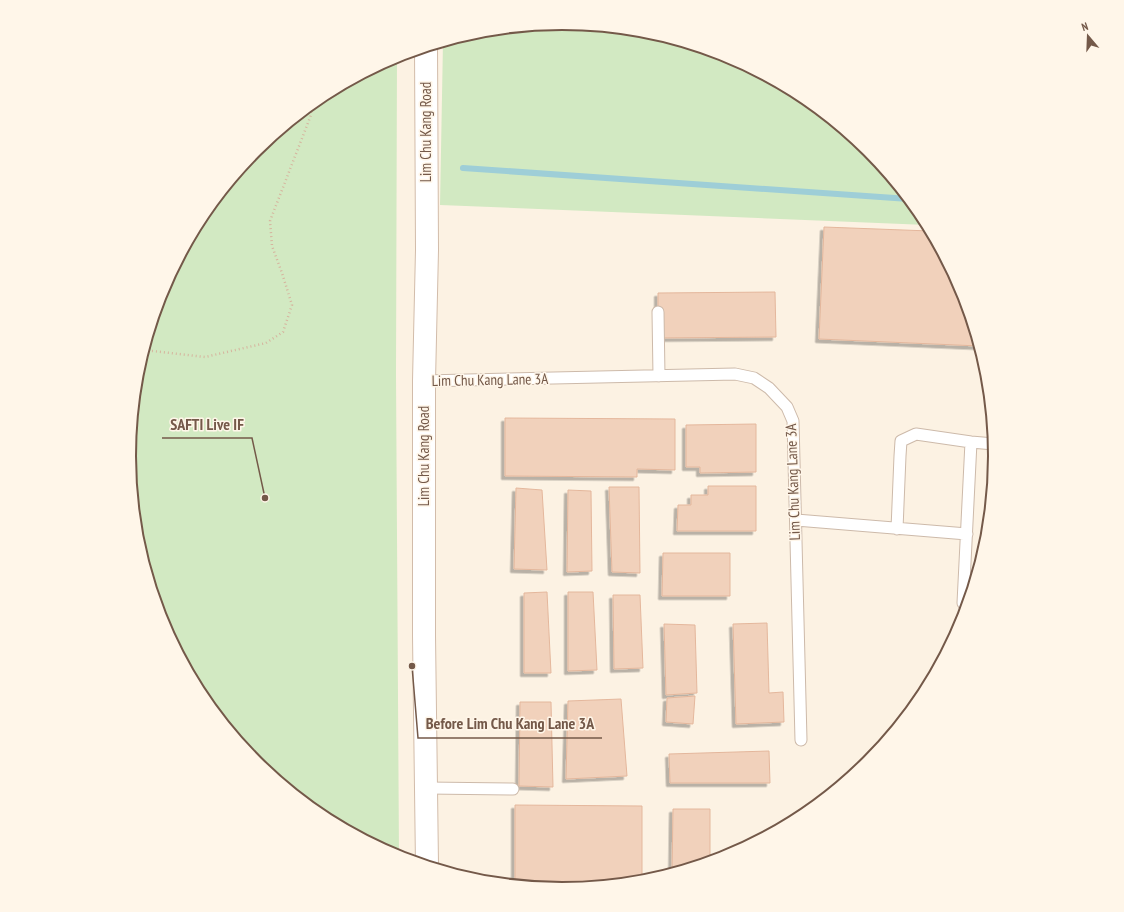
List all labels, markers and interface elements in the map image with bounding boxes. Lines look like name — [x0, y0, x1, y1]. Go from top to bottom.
north arrow — [1068, 16, 1108, 56]
text: N — [1080, 19, 1090, 34]
street label: Lim Chu Kang Road — [416, 82, 435, 182]
street label: Lim Chu Kang Lane 3A — [431, 369, 549, 390]
street label: Lim Chu Kang Road — [414, 406, 433, 506]
callout: SAFTI Live IF — [162, 410, 252, 438]
text: SAFTI Live IF — [170, 414, 244, 434]
street label: Lim Chu Kang Lane 3A — [781, 422, 804, 541]
callout: Before Lim Chu Kang Lane 3A — [418, 710, 602, 738]
text: Before Lim Chu Kang Lane 3A — [426, 713, 595, 733]

